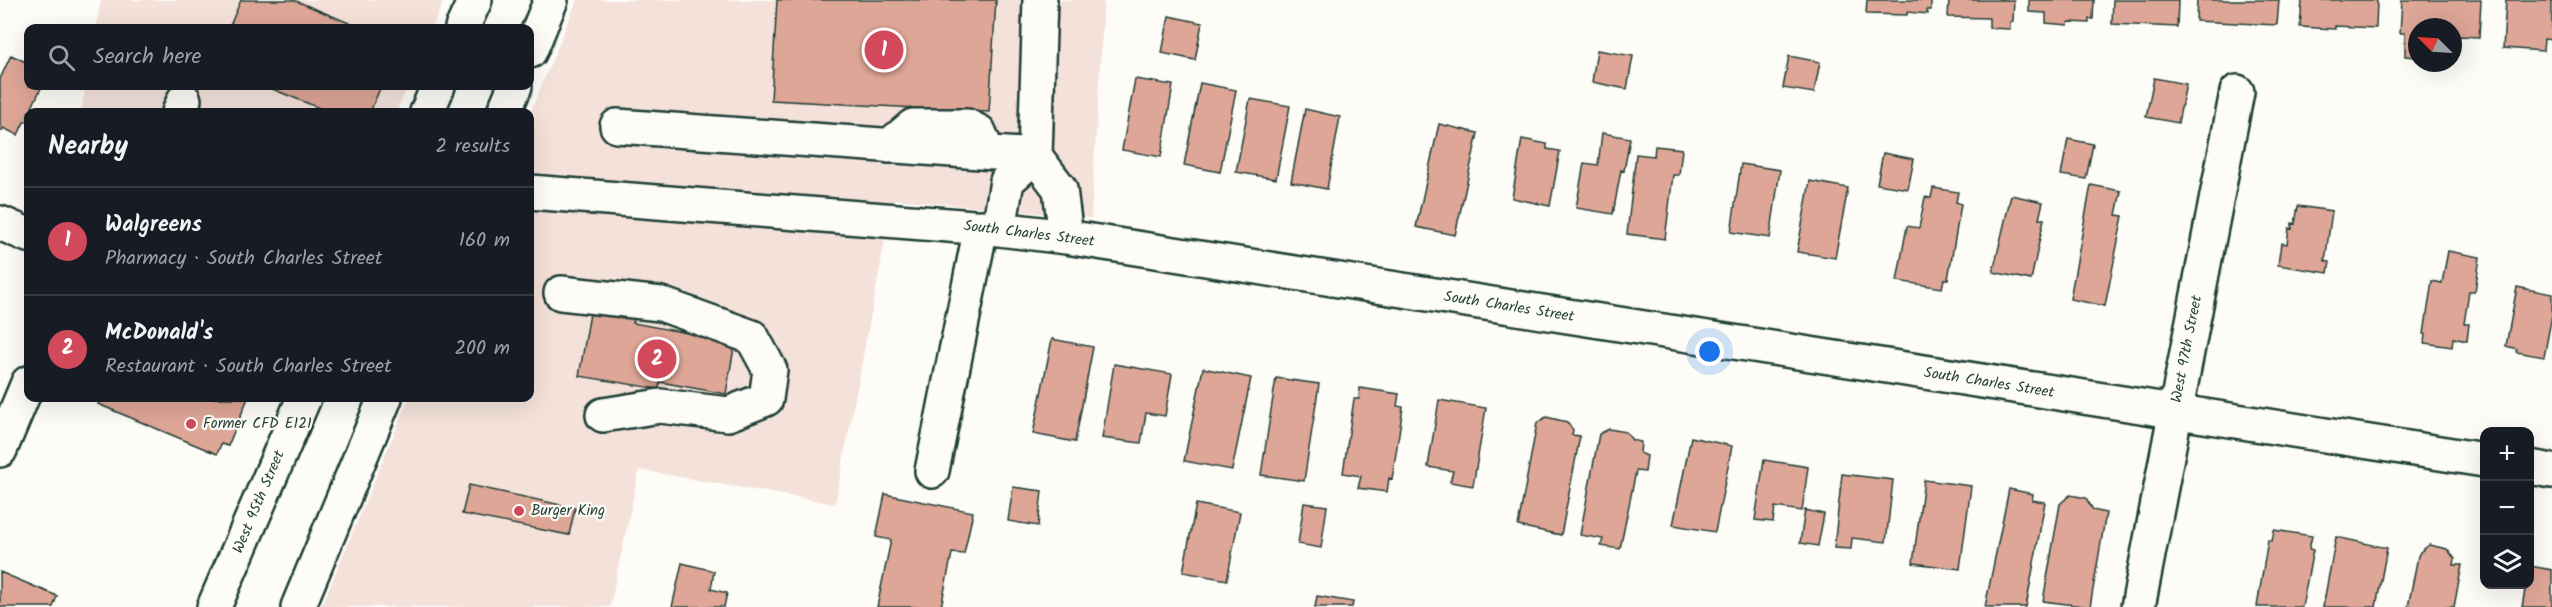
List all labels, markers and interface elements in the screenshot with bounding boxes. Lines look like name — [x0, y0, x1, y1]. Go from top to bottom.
north arrow — [2408, 18, 2462, 72]
search box — [24, 24, 534, 90]
pin: 1 — [864, 28, 904, 72]
text: Search here — [93, 40, 201, 75]
icon: search — [45, 41, 78, 74]
text: Nearby — [48, 126, 128, 168]
text: 2 results — [435, 131, 510, 163]
text: Walgreens — [105, 208, 202, 243]
street label: South Charles Street — [962, 214, 1096, 254]
text: 1 — [64, 225, 71, 257]
text: 160 m — [459, 225, 510, 257]
text: Pharmacy · South Charles Street — [105, 243, 383, 275]
street label: South Charles Street — [1442, 285, 1576, 329]
street label: West 97th Street — [2165, 293, 2209, 405]
text: McDonald's — [105, 316, 213, 351]
text: 2 — [62, 333, 73, 365]
text: 200 m — [454, 333, 510, 365]
pin: 2 — [638, 336, 676, 382]
your location — [1695, 337, 1724, 366]
text: Restaurant · South Charles Street — [105, 351, 392, 383]
street label: South Charles Street — [1922, 361, 2056, 405]
place label: Former CFD E121 — [203, 412, 312, 436]
marker: Former CFD E121 — [184, 417, 198, 431]
map controls — [2480, 427, 2534, 589]
button: + — [2480, 427, 2534, 481]
street label: West 95th Street — [226, 447, 292, 557]
button: − — [2480, 481, 2534, 535]
place label: Burger King — [531, 499, 605, 523]
marker: Burger King — [512, 504, 526, 518]
button: layers — [2480, 535, 2534, 589]

